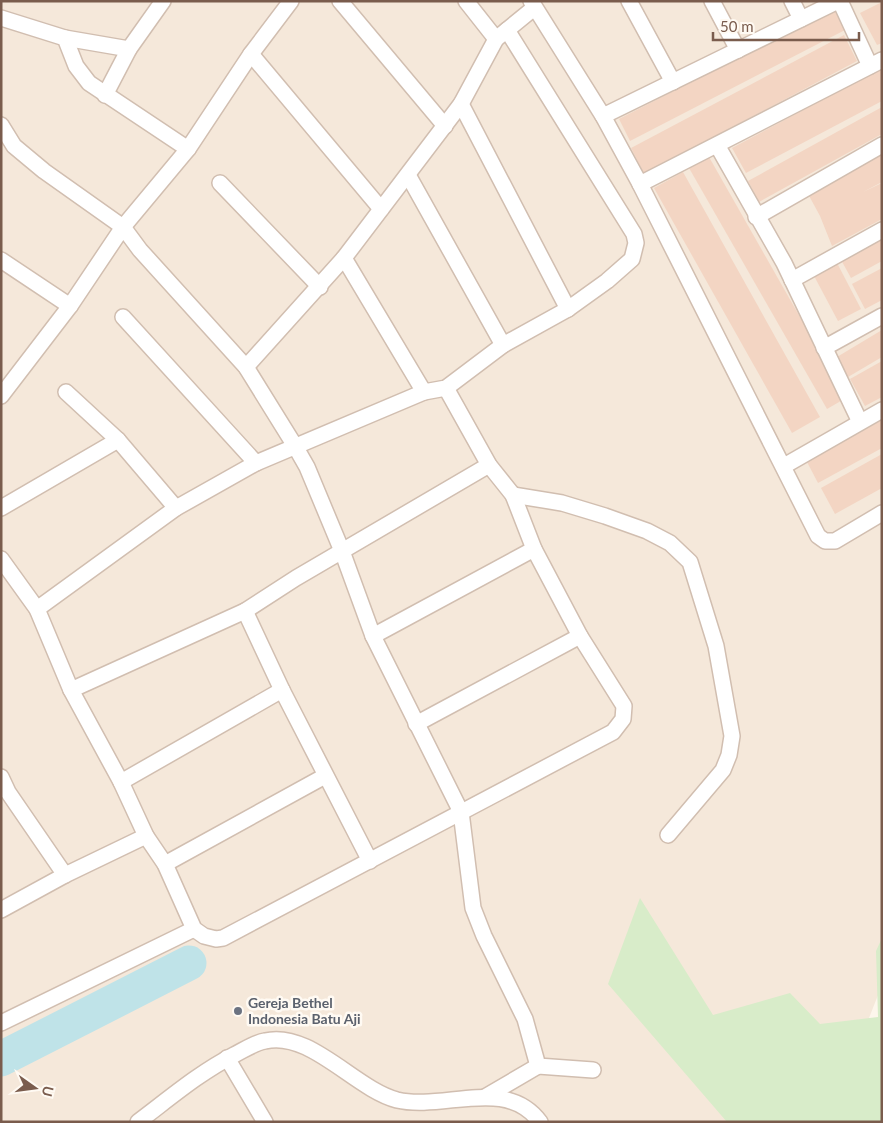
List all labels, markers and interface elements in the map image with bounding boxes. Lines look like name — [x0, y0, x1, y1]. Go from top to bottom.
scale bar — [713, 10, 859, 42]
text: 50 m — [720, 17, 754, 35]
place label: Gereja Bethel Indonesia Batu Aji — [248, 994, 361, 1027]
marker: Gereja Bethel Indonesia Batu Aji — [232, 1005, 244, 1017]
north arrow — [10, 1063, 60, 1113]
text: U — [39, 1084, 58, 1098]

